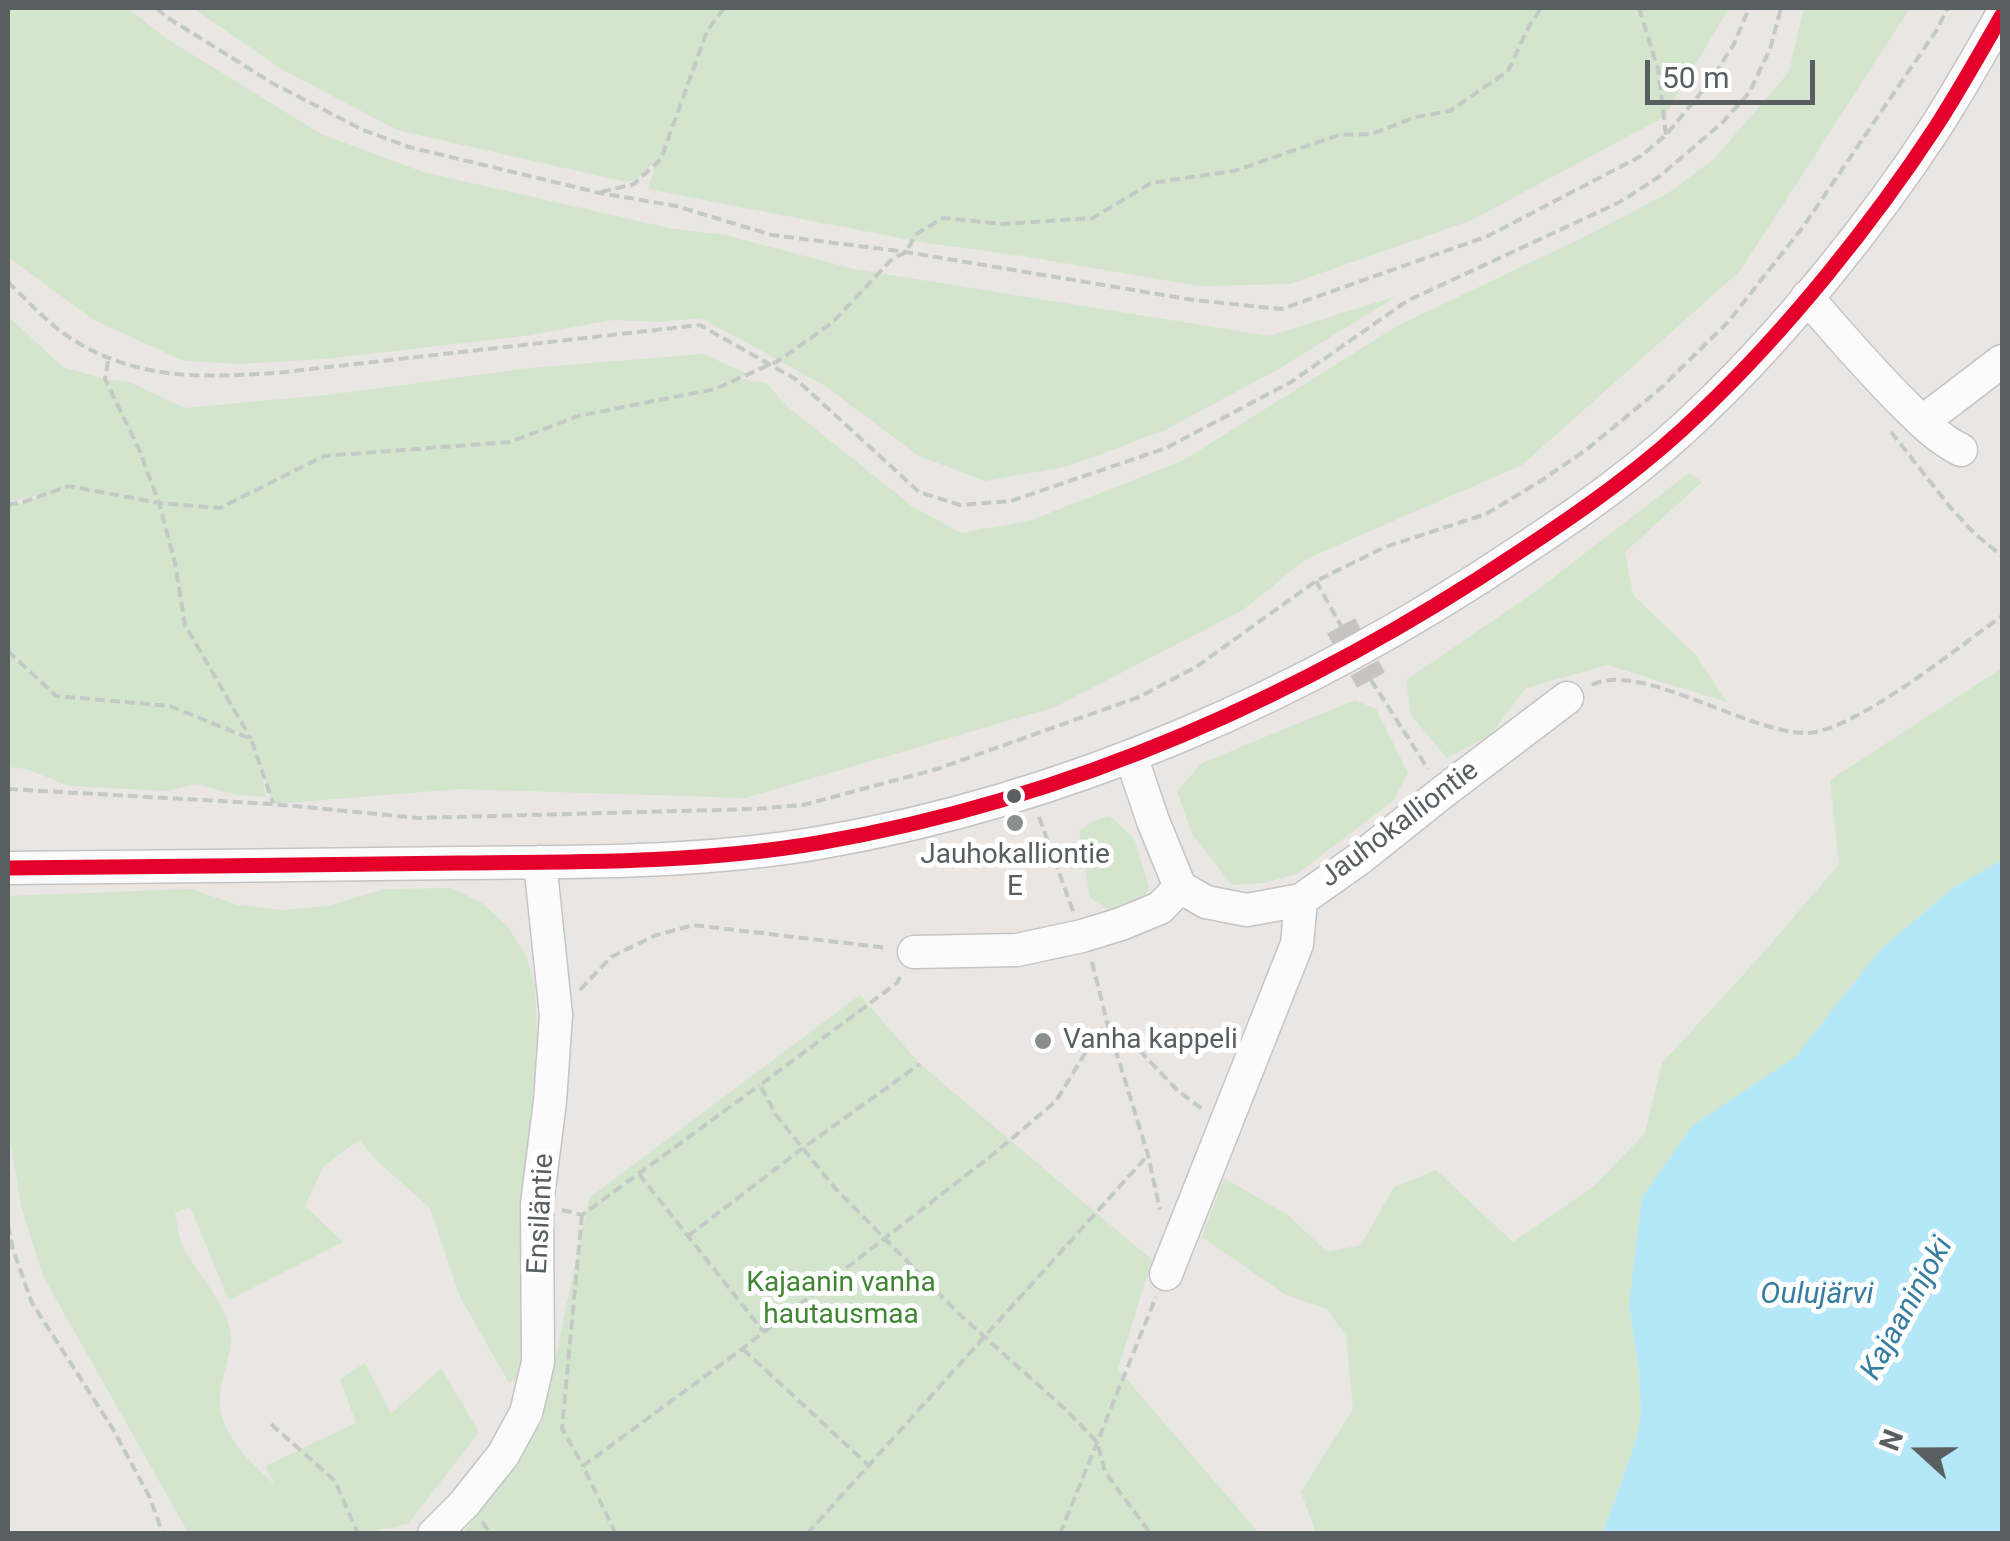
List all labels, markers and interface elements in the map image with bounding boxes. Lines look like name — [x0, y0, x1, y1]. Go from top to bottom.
scale bar — [1650, 40, 1820, 102]
text: 50 m — [1662, 60, 1729, 95]
street label: Jauhokalliontie — [1314, 755, 1486, 895]
unlabelled marker — [1004, 786, 1024, 806]
marker: Jauhokalliontie E — [1004, 812, 1026, 834]
place label: Jauhokalliontie E — [920, 839, 1110, 905]
place label: Vanha kappeli — [1063, 1024, 1238, 1058]
marker: Vanha kappeli — [1032, 1030, 1054, 1052]
street label: Ensiläntie — [522, 1153, 562, 1275]
water label: Kajaaninjoki — [1854, 1231, 1962, 1387]
park label: Kajaanin vanha hautausmaa — [746, 1267, 936, 1333]
water label: Oulujärvi — [1760, 1277, 1874, 1313]
north arrow — [1870, 1401, 1970, 1501]
text: N — [1873, 1425, 1910, 1455]

